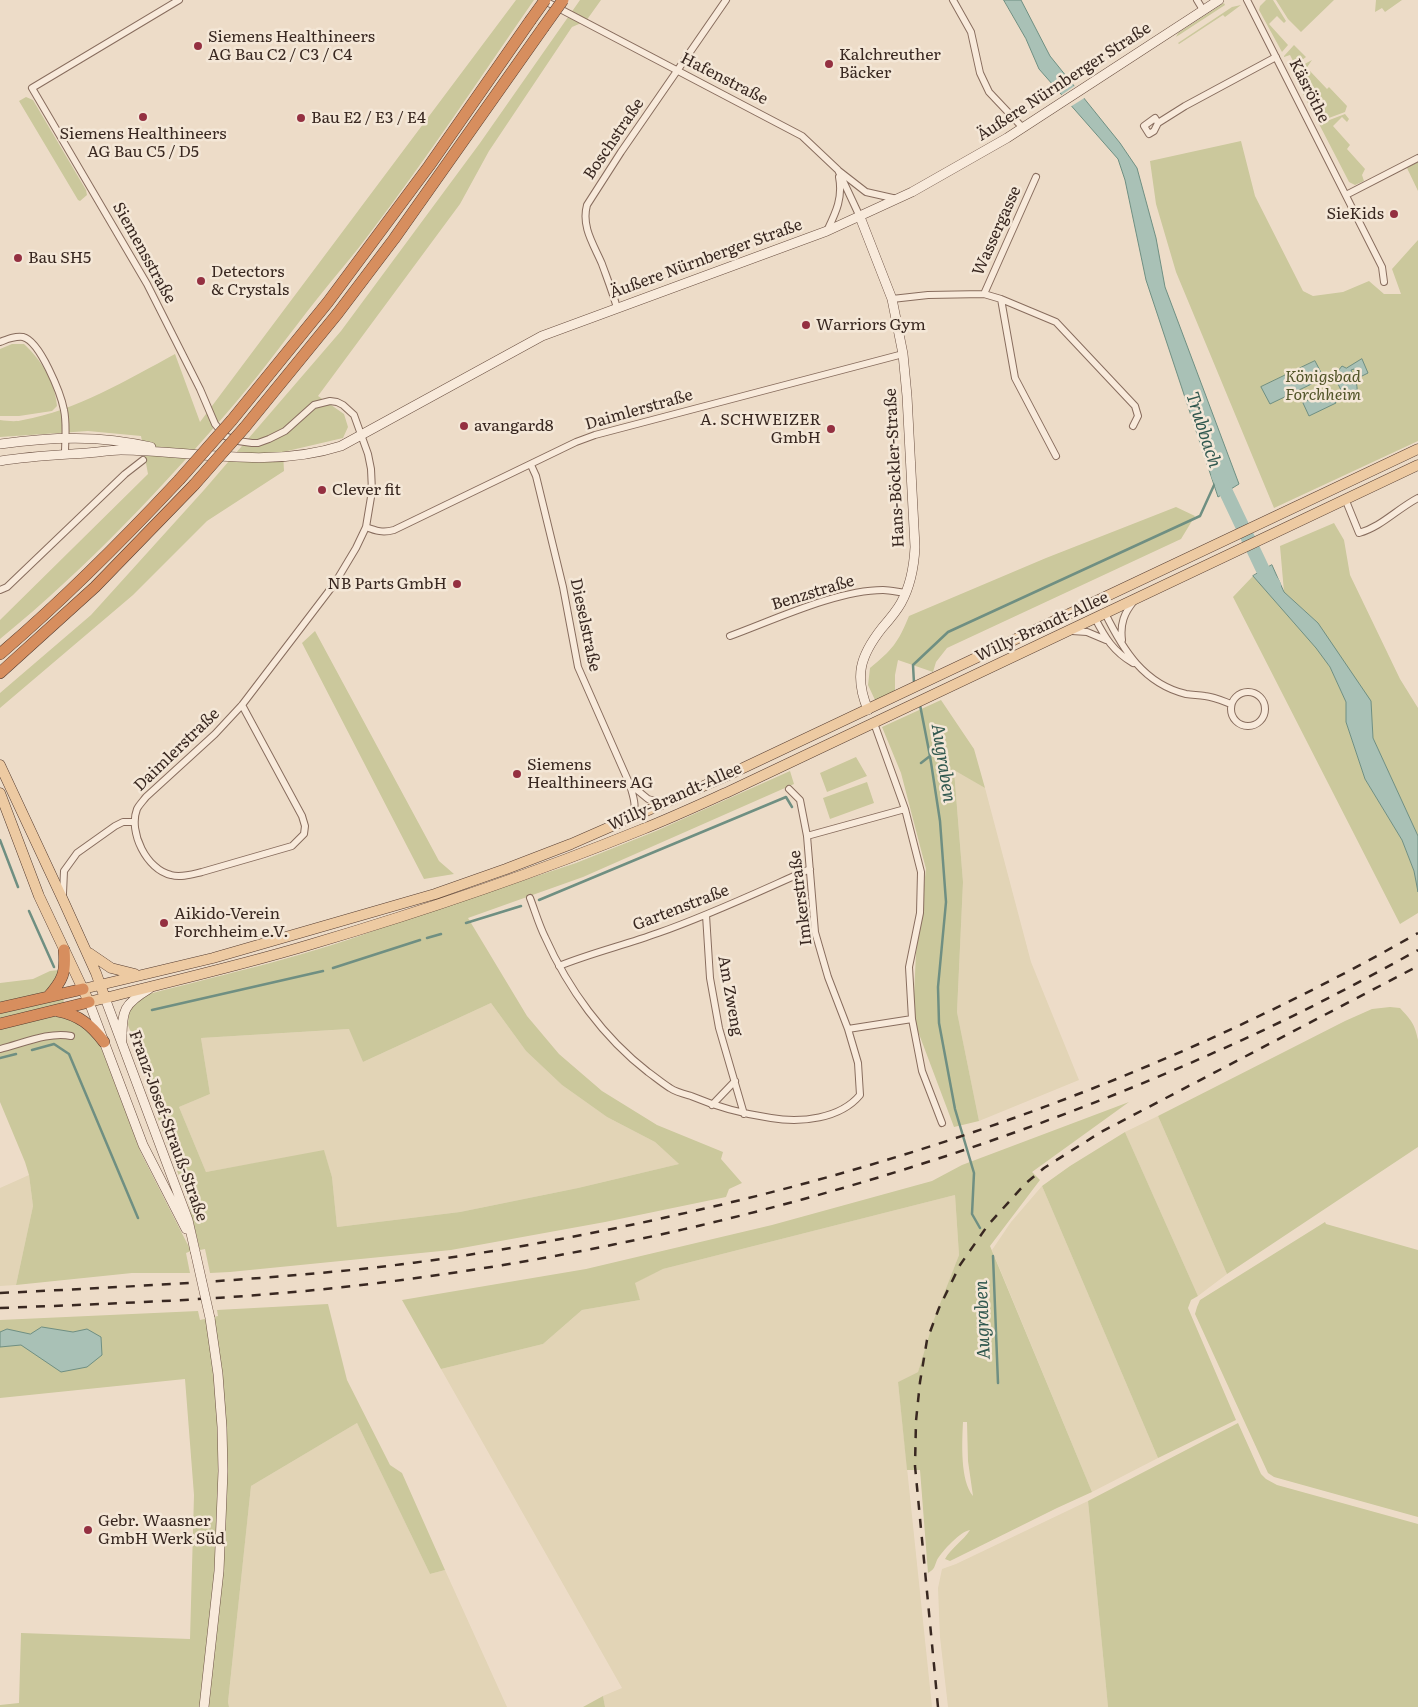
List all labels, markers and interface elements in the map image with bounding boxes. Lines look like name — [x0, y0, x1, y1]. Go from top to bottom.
street label: Äußere Nürnberger Straße — [973, 19, 1155, 145]
place label: Siemens Healthineers AG Bau C2 / C3 / C4 — [208, 27, 375, 65]
marker: Siemens Healthineers AG Bau C2 / C3 / C4 — [192, 40, 204, 52]
place label: Kalchreuther Bäcker — [839, 45, 941, 83]
street label: Hafenstraße — [677, 49, 771, 109]
street label: Käsröthe — [1285, 56, 1333, 126]
marker: Kalchreuther Bäcker — [823, 58, 835, 70]
street label: Boschstraße — [580, 95, 648, 183]
place label: Bau E2 / E3 / E4 — [311, 108, 426, 128]
marker: Siemens Healthineers AG Bau C5 / D5 — [137, 111, 149, 123]
marker: Bau E2 / E3 / E4 — [295, 112, 307, 124]
place label: Siemens Healthineers AG Bau C5 / D5 — [60, 124, 226, 162]
street label: Wassergasse — [969, 183, 1025, 279]
street label: Siemensstraße — [108, 199, 180, 307]
place label: SieKids — [1326, 204, 1384, 224]
marker: SieKids — [1388, 208, 1400, 220]
street label: Äußere Nürnberger Straße — [607, 215, 805, 303]
place label: Bau SH5 — [28, 248, 91, 268]
marker: Bau SH5 — [12, 252, 24, 264]
place label: Detectors & Crystals — [211, 262, 289, 300]
marker: Detectors & Crystals — [195, 275, 207, 287]
place label: Warriors Gym — [816, 315, 926, 335]
marker: Warriors Gym — [800, 319, 812, 331]
park label: Königsbad Forchheim — [1285, 367, 1361, 405]
street label: Daimlerstraße — [583, 385, 695, 435]
street label: Hans-Böckler-Straße — [881, 388, 909, 548]
water label: Trubbach — [1181, 389, 1225, 471]
place label: A. SCHWEIZER GmbH — [700, 410, 821, 448]
place label: avangard8 — [474, 416, 554, 436]
marker: avangard8 — [458, 420, 470, 432]
marker: A. SCHWEIZER GmbH — [825, 423, 837, 435]
place label: Clever fit — [332, 480, 401, 500]
marker: Clever fit — [316, 484, 328, 496]
street label: Benzstraße — [769, 571, 857, 615]
place label: NB Parts GmbH — [327, 574, 447, 594]
street label: Dieselstraße — [566, 577, 604, 673]
marker: NB Parts GmbH — [451, 578, 463, 590]
street label: Willy-Brandt-Allee — [972, 588, 1112, 666]
street label: Daimlerstraße — [130, 704, 224, 796]
water label: Augraben — [926, 722, 960, 804]
place label: Siemens Healthineers AG — [527, 755, 653, 793]
street label: Willy-Brandt-Allee — [605, 759, 745, 835]
marker: Siemens Healthineers AG — [511, 768, 523, 780]
street label: Imkerstraße — [786, 849, 816, 947]
street label: Gartenstraße — [630, 881, 732, 935]
place label: Aikido-Verein Forchheim e.V. — [174, 904, 289, 942]
marker: Aikido-Verein Forchheim e.V. — [158, 917, 170, 929]
street label: Am Zweng — [713, 954, 747, 1038]
street label: Franz-Josef-Strauß-Straße — [124, 1028, 212, 1224]
water label: Augraben — [971, 1280, 995, 1360]
place label: Gebr. Waasner GmbH Werk Süd — [98, 1511, 225, 1549]
marker: Gebr. Waasner GmbH Werk Süd — [82, 1524, 94, 1536]

